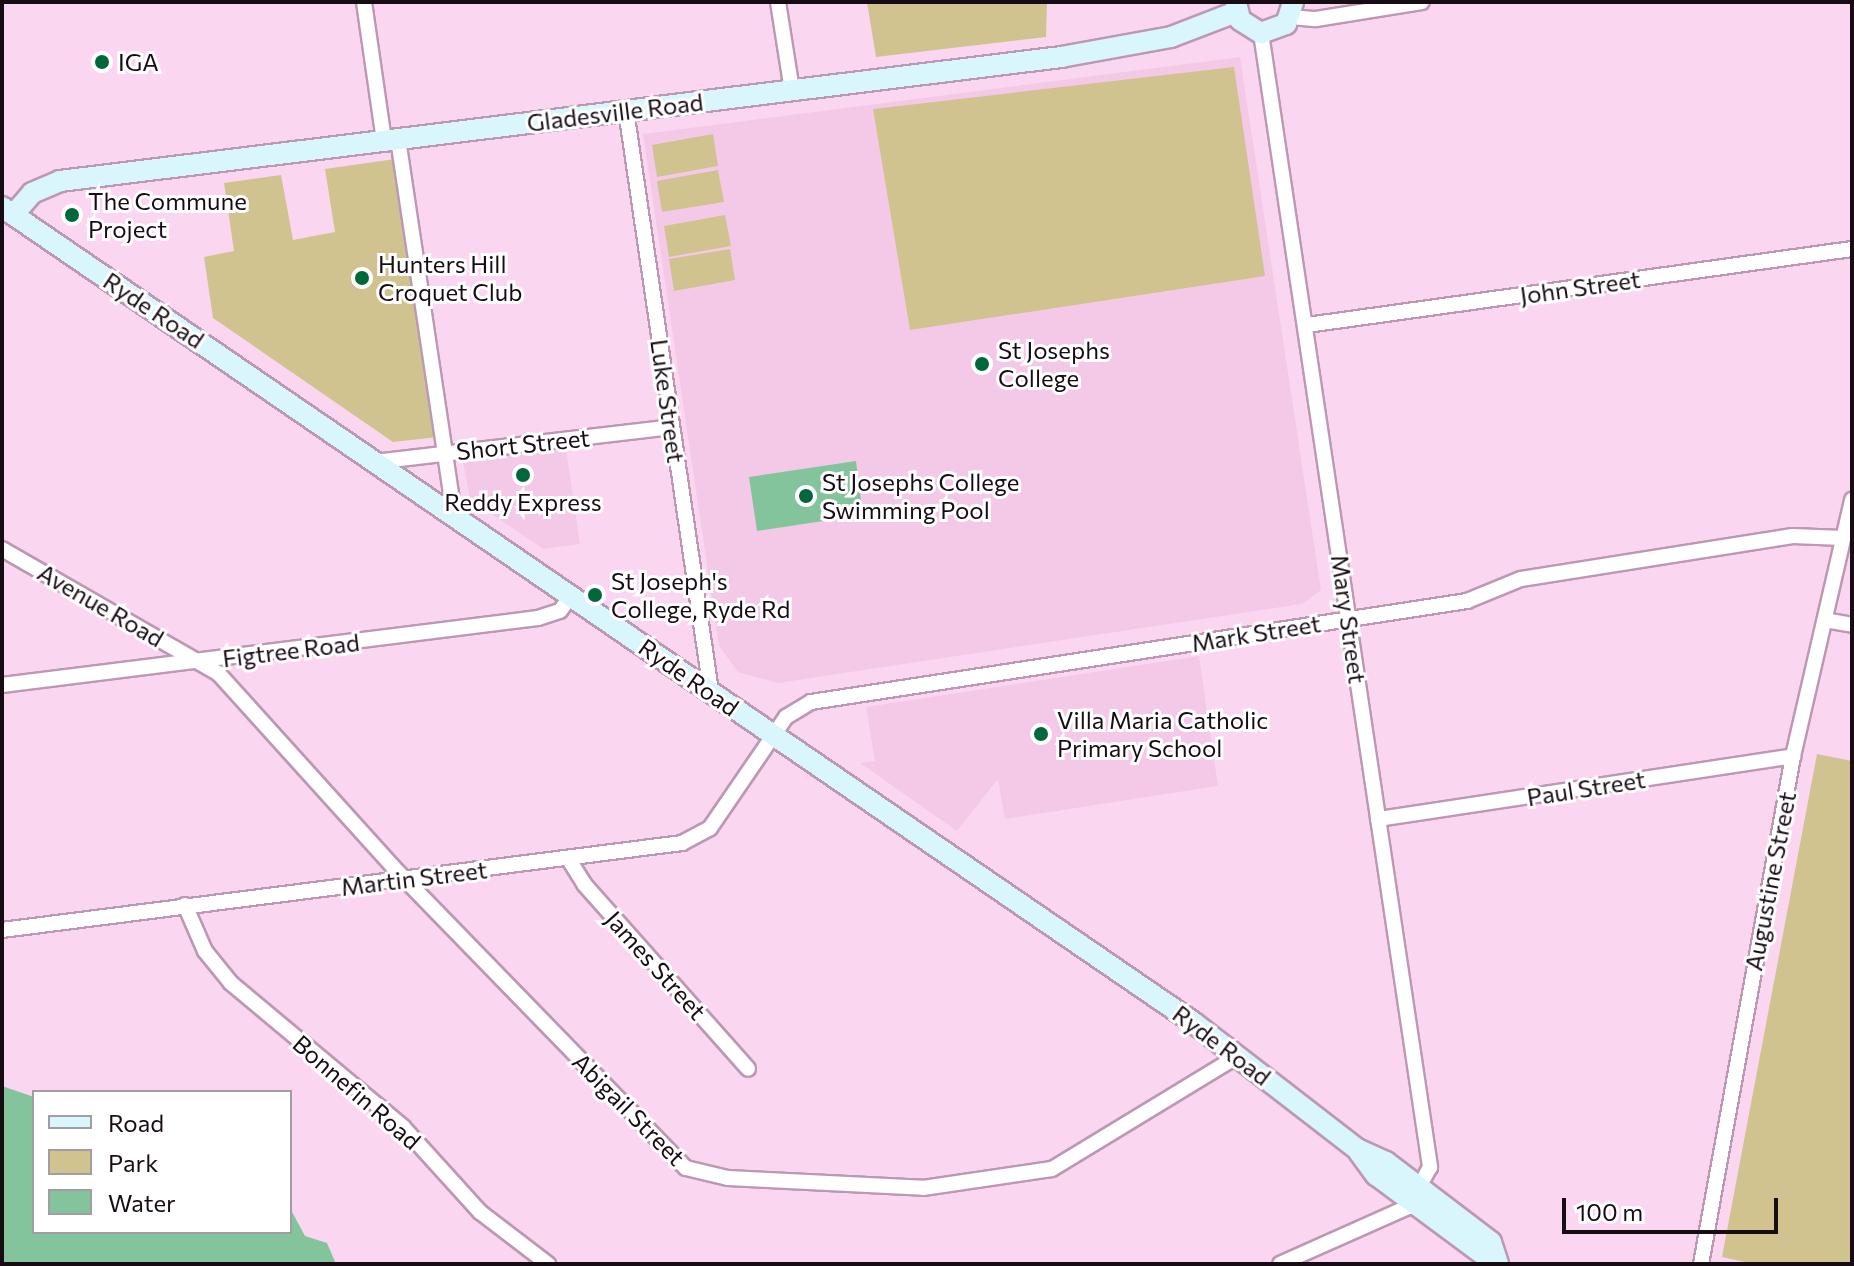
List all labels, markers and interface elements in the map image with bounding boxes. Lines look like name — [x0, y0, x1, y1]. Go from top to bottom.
place label: IGA — [118, 48, 159, 76]
marker: IGA — [93, 53, 111, 71]
street label: Gladesville Road — [525, 87, 705, 137]
place label: The Commune Project — [88, 187, 247, 243]
marker: The Commune Project — [63, 206, 81, 224]
place label: Hunters Hill Croquet Club — [378, 250, 522, 306]
street label: John Street — [1518, 264, 1642, 310]
street label: Ryde Road — [98, 266, 210, 354]
marker: Hunters Hill Croquet Club — [353, 269, 371, 287]
place label: St Josephs College — [998, 336, 1110, 392]
street label: Luke Street — [645, 337, 691, 465]
marker: St Josephs College — [973, 355, 991, 373]
street label: Short Street — [455, 423, 591, 465]
marker: Reddy Express — [514, 466, 532, 484]
place label: St Josephs College Swimming Pool — [822, 468, 1019, 524]
marker: St Josephs College Swimming Pool — [797, 487, 815, 505]
place label: Reddy Express — [444, 488, 602, 516]
street label: Mary Street — [1326, 553, 1372, 685]
street label: Avenue Road — [33, 557, 169, 653]
place label: St Joseph's College, Ryde Rd — [611, 567, 790, 623]
marker: St Joseph's College, Ryde Rd — [586, 586, 604, 604]
street label: Mark Street — [1189, 609, 1323, 657]
street label: Figtree Road — [221, 627, 361, 673]
street label: Ryde Road — [634, 632, 744, 722]
place label: Villa Maria Catholic Primary School — [1057, 706, 1268, 762]
marker: Villa Maria Catholic Primary School — [1032, 725, 1050, 743]
street label: Paul Street — [1525, 764, 1647, 812]
street label: Augustine Street — [1739, 789, 1801, 973]
street label: Martin Street — [339, 855, 489, 901]
street label: James Street — [600, 905, 712, 1025]
street label: Ryde Road — [1167, 999, 1277, 1091]
street label: Bonnefin Road — [287, 1029, 427, 1155]
street label: Abigail Street — [567, 1047, 691, 1171]
legend — [32, 1090, 292, 1234]
text: Road — [108, 1108, 164, 1137]
text: Park — [108, 1148, 158, 1177]
scale bar — [1566, 1182, 1782, 1232]
text: Water — [108, 1188, 176, 1217]
text: 100 m — [1576, 1197, 1643, 1226]

